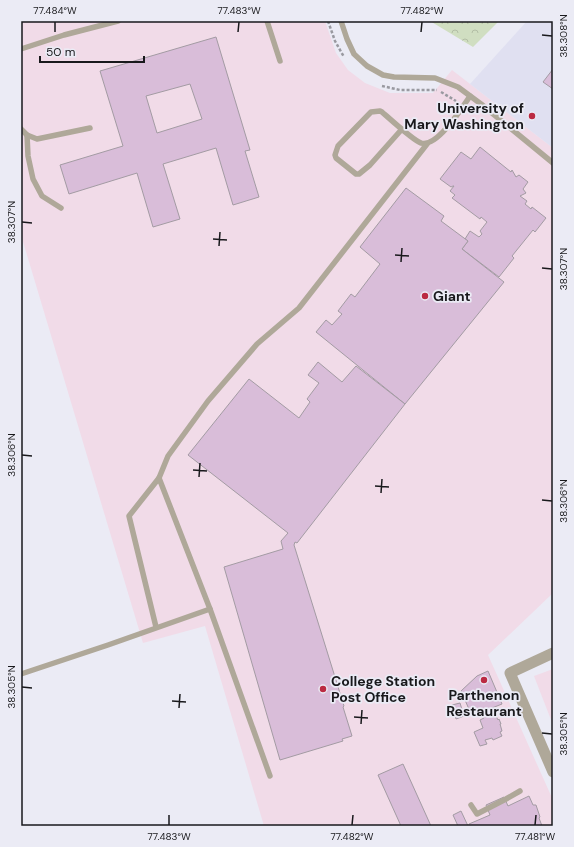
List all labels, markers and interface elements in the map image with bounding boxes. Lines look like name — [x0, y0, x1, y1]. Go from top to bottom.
text: 77.484°W — [33, 4, 77, 17]
text: 77.483°W — [217, 4, 261, 17]
text: 77.482°W — [401, 4, 444, 17]
text: 38.308°N — [557, 14, 570, 58]
scale bar — [40, 38, 144, 64]
text: 50 m — [46, 44, 75, 60]
place label: University of Mary Washington — [404, 99, 524, 133]
marker: University of Mary Washington — [527, 111, 537, 121]
text: 38.307°N — [5, 201, 18, 243]
text: 38.307°N — [557, 248, 570, 290]
place label: Giant — [433, 287, 471, 305]
marker: Giant — [420, 291, 430, 301]
text: 38.306°N — [5, 433, 18, 477]
text: 38.306°N — [557, 479, 570, 523]
text: 38.305°N — [5, 665, 18, 709]
place label: College Station Post Office — [331, 672, 435, 706]
marker: Parthenon Restaurant — [479, 675, 489, 685]
marker: College Station Post Office — [318, 684, 328, 694]
place label: Parthenon Restaurant — [446, 686, 522, 720]
text: 38.305°N — [557, 712, 570, 756]
text: 77.483°W — [147, 830, 191, 843]
text: 77.482°W — [331, 830, 374, 843]
text: 77.481°W — [515, 830, 555, 843]

